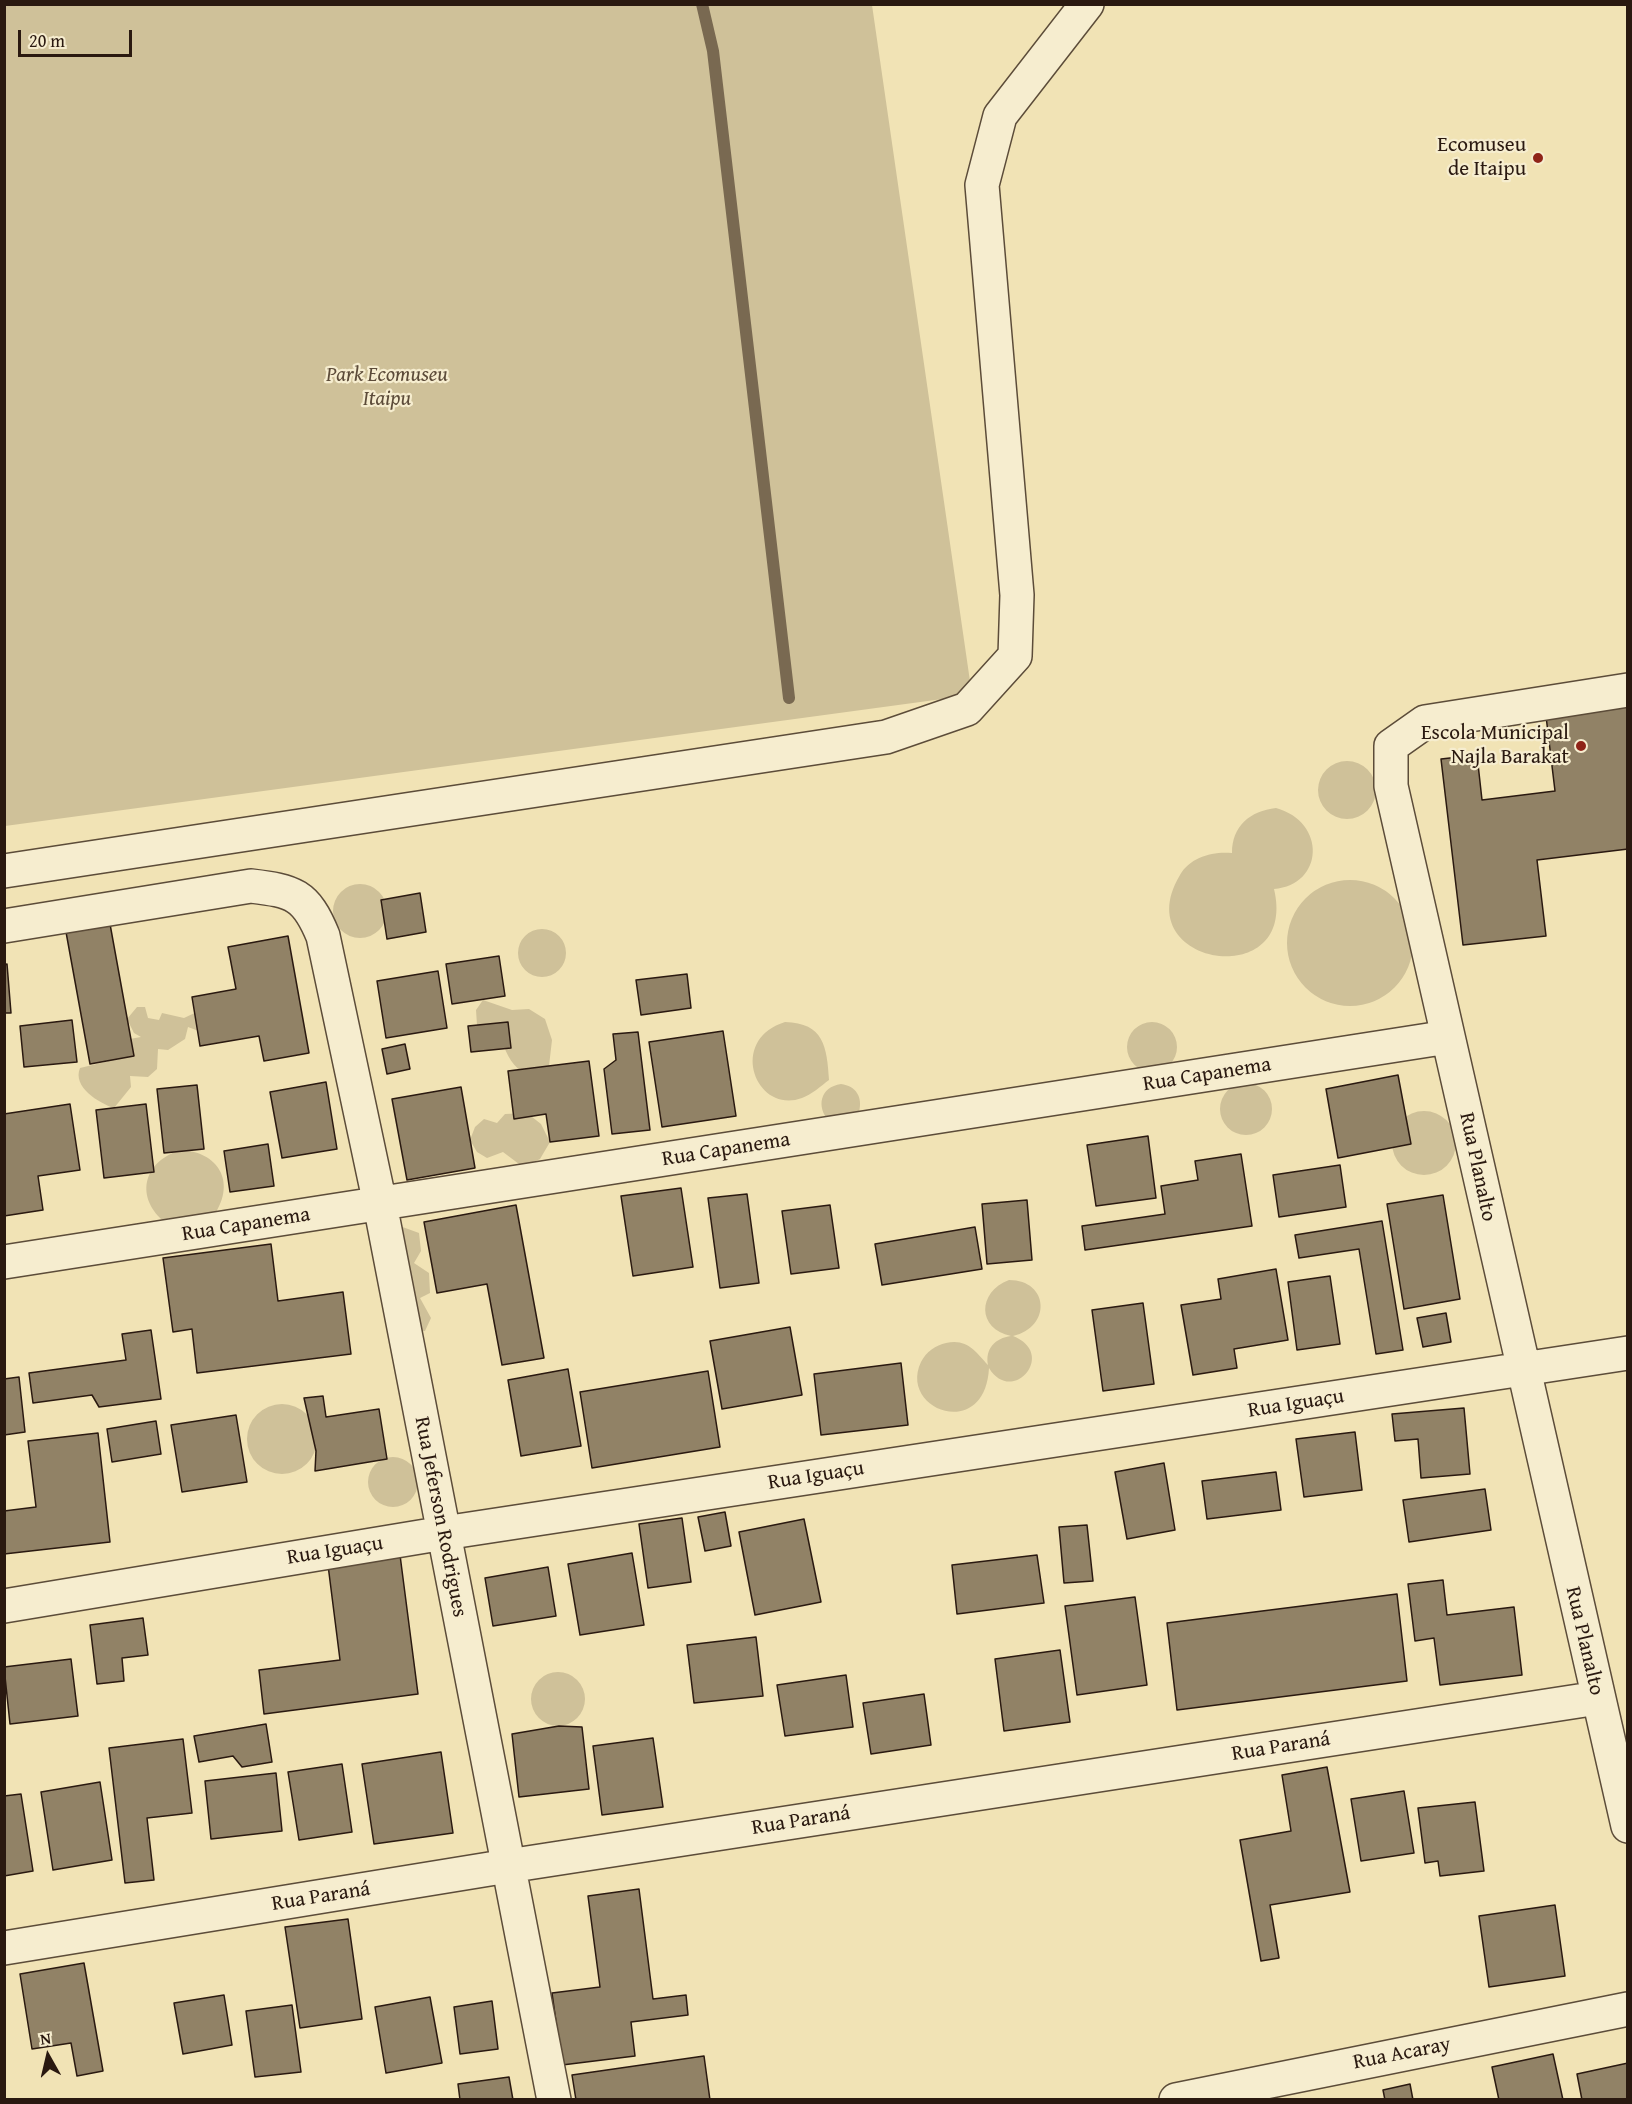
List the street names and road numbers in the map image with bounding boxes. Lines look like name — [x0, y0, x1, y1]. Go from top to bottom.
street label: Rua Capanema — [1141, 1052, 1273, 1098]
street label: Rua Planalto — [1453, 1110, 1501, 1224]
street label: Rua Capanema — [660, 1127, 792, 1173]
street label: Rua Capanema — [180, 1202, 312, 1248]
street label: Rua Iguaçu — [1246, 1384, 1346, 1424]
street label: Rua Jeferson Rodrigues — [408, 1415, 472, 1619]
street label: Rua Iguaçu — [766, 1456, 866, 1496]
street label: Rua Iguaçu — [285, 1531, 385, 1571]
street label: Rua Planalto — [1559, 1584, 1609, 1698]
street label: Rua Paraná — [1230, 1727, 1332, 1767]
street label: Rua Paraná — [750, 1801, 852, 1841]
street label: Rua Paraná — [270, 1877, 372, 1917]
street label: Rua Acaray — [1351, 2032, 1453, 2076]

